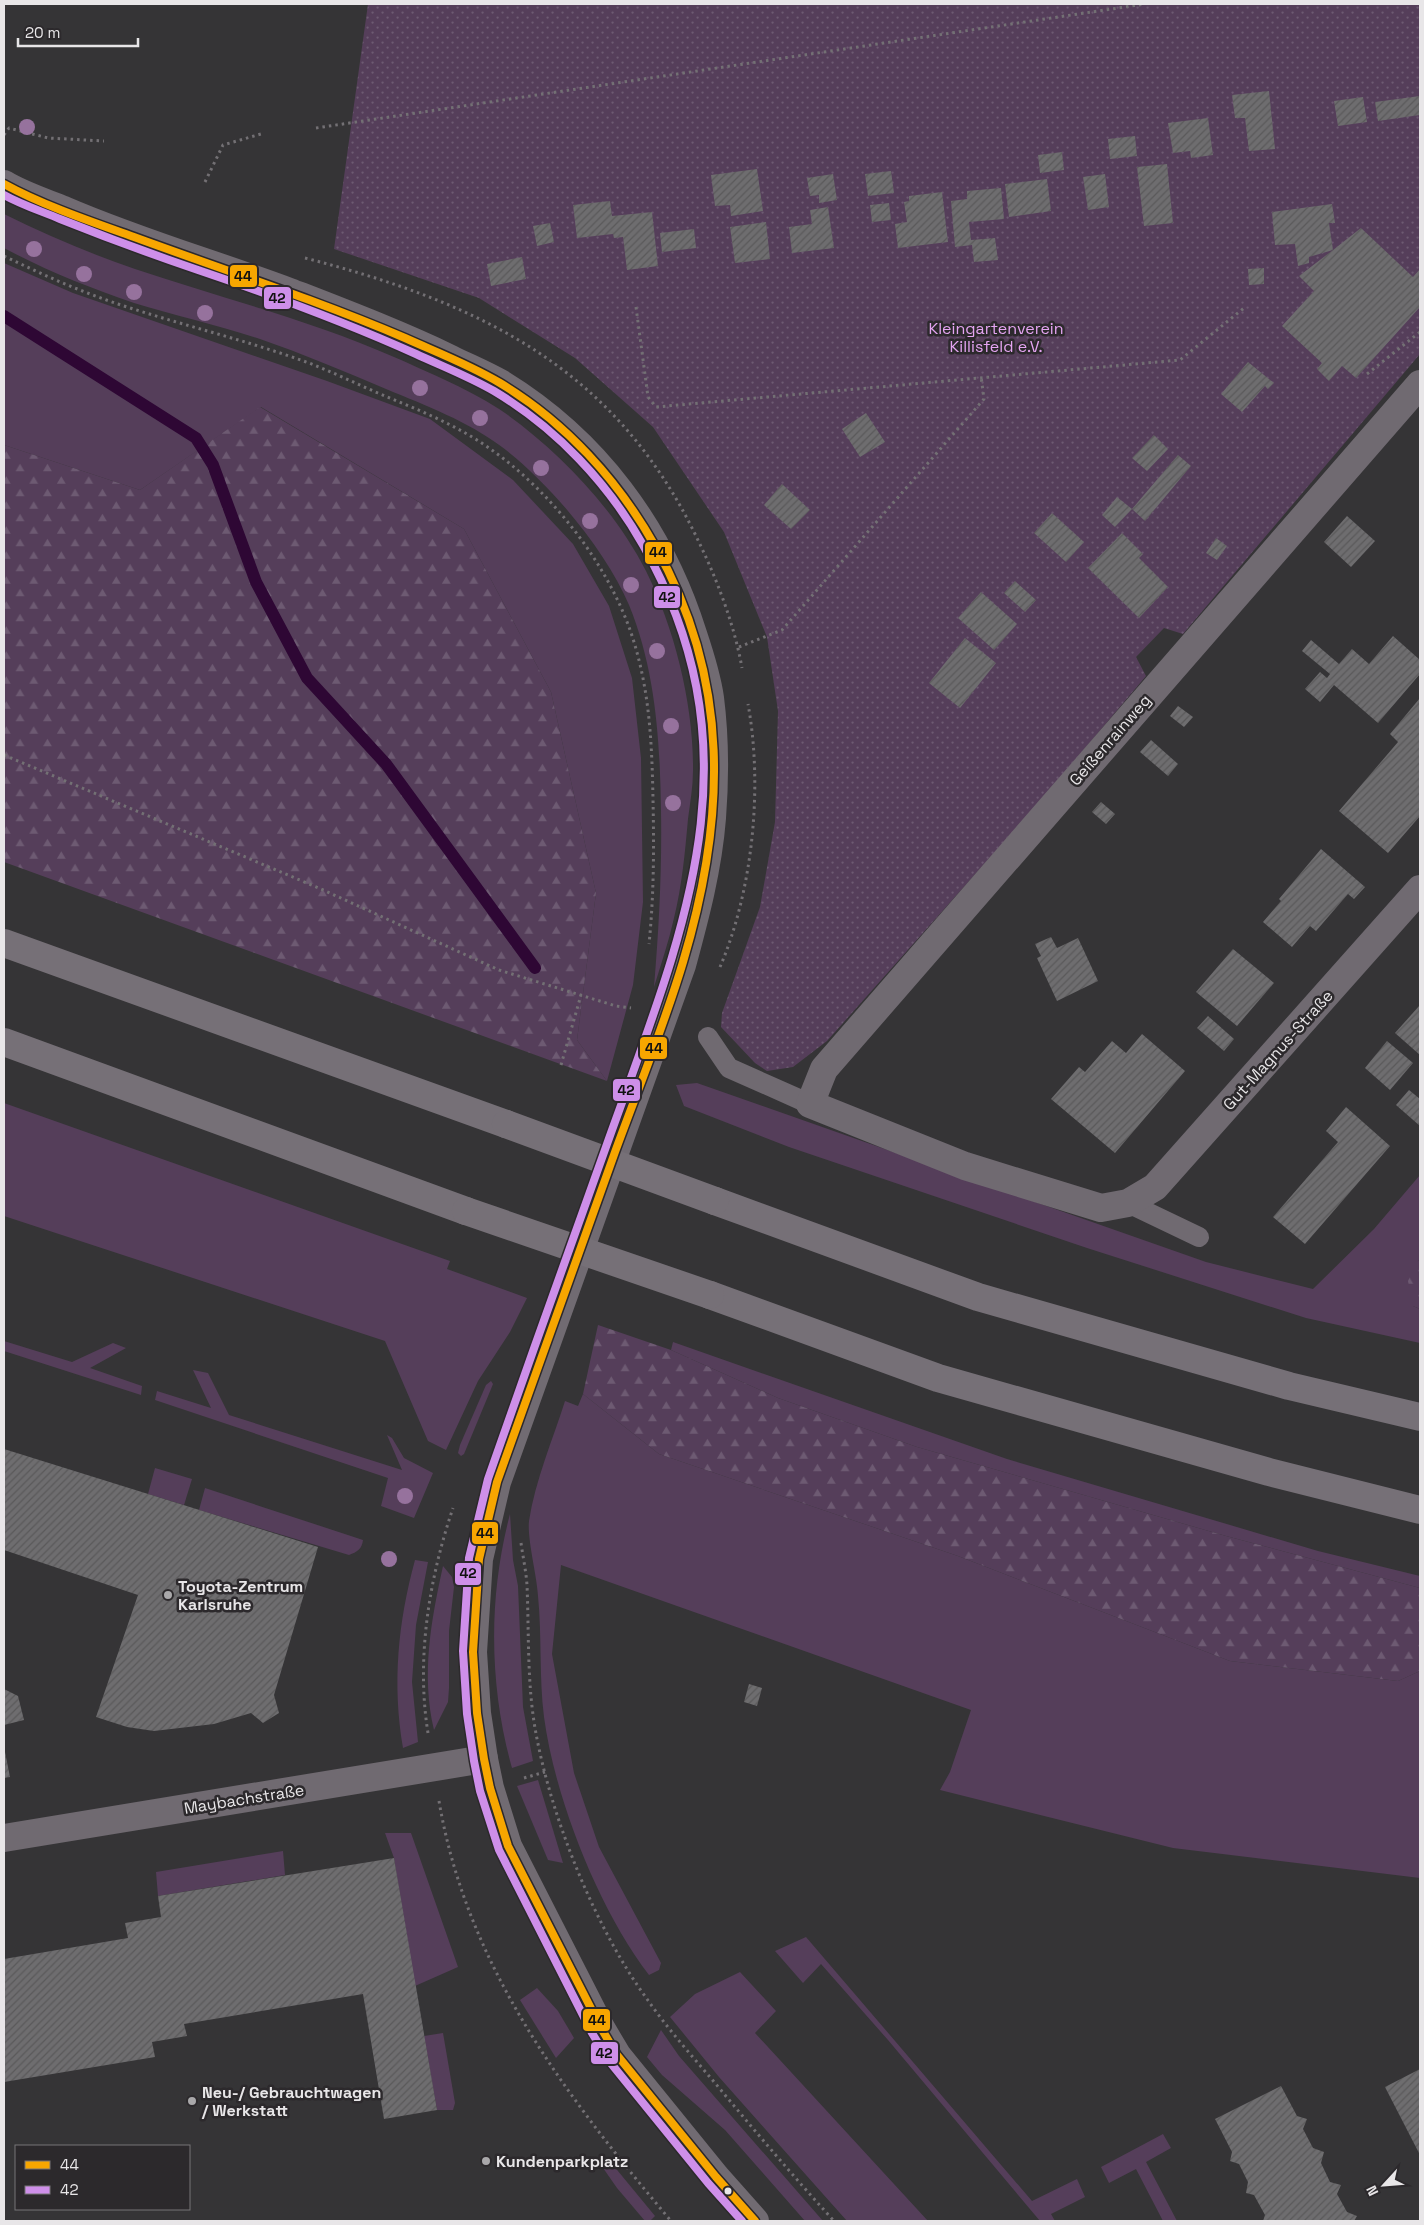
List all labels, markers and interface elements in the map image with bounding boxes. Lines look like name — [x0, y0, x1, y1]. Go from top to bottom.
scale bar — [18, 15, 138, 47]
text: 20 m — [25, 23, 60, 42]
line badge: 44 — [229, 264, 258, 288]
text: 44 — [234, 267, 252, 285]
line badge: 42 — [263, 286, 292, 310]
text: 42 — [268, 289, 286, 307]
park label: Kleingartenverein Killisfeld e.V. — [928, 318, 1064, 357]
line badge: 44 — [644, 541, 673, 565]
text: 44 — [649, 543, 667, 561]
line badge: 42 — [653, 585, 681, 609]
text: 42 — [658, 588, 676, 606]
street label: Geißenrainweg — [1065, 690, 1155, 790]
street label: Gut-Magnus-Straße — [1218, 986, 1338, 1114]
line badge: 44 — [639, 1036, 668, 1060]
text: 44 — [645, 1039, 663, 1057]
line badge: 42 — [612, 1078, 641, 1102]
text: 42 — [617, 1081, 635, 1099]
line badge: 44 — [471, 1521, 499, 1545]
text: 44 — [476, 1524, 494, 1542]
line badge: 42 — [454, 1562, 482, 1586]
text: 42 — [459, 1564, 477, 1582]
place label: Toyota-Zentrum Karlsruhe — [178, 1576, 303, 1615]
marker: Toyota-Zentrum Karlsruhe — [162, 1589, 174, 1601]
street label: Maybachstraße — [182, 1779, 306, 1819]
line badge: 44 — [582, 2008, 611, 2032]
text: 44 — [588, 2011, 606, 2029]
line badge: 42 — [590, 2041, 619, 2065]
text: 42 — [595, 2044, 613, 2062]
place label: Neu-/ Gebrauchtwagen / Werkstatt — [201, 2082, 381, 2121]
marker: Neu-/ Gebrauchtwagen / Werkstatt — [186, 2095, 198, 2107]
legend — [15, 2145, 190, 2210]
place label: Kundenparkplatz — [496, 2151, 628, 2172]
text: 44 — [60, 2155, 79, 2174]
marker: Kundenparkplatz — [480, 2155, 492, 2167]
north arrow — [1359, 2160, 1409, 2210]
text: 42 — [60, 2180, 78, 2199]
text: N — [1362, 2183, 1382, 2199]
unlabelled marker — [723, 2186, 733, 2196]

